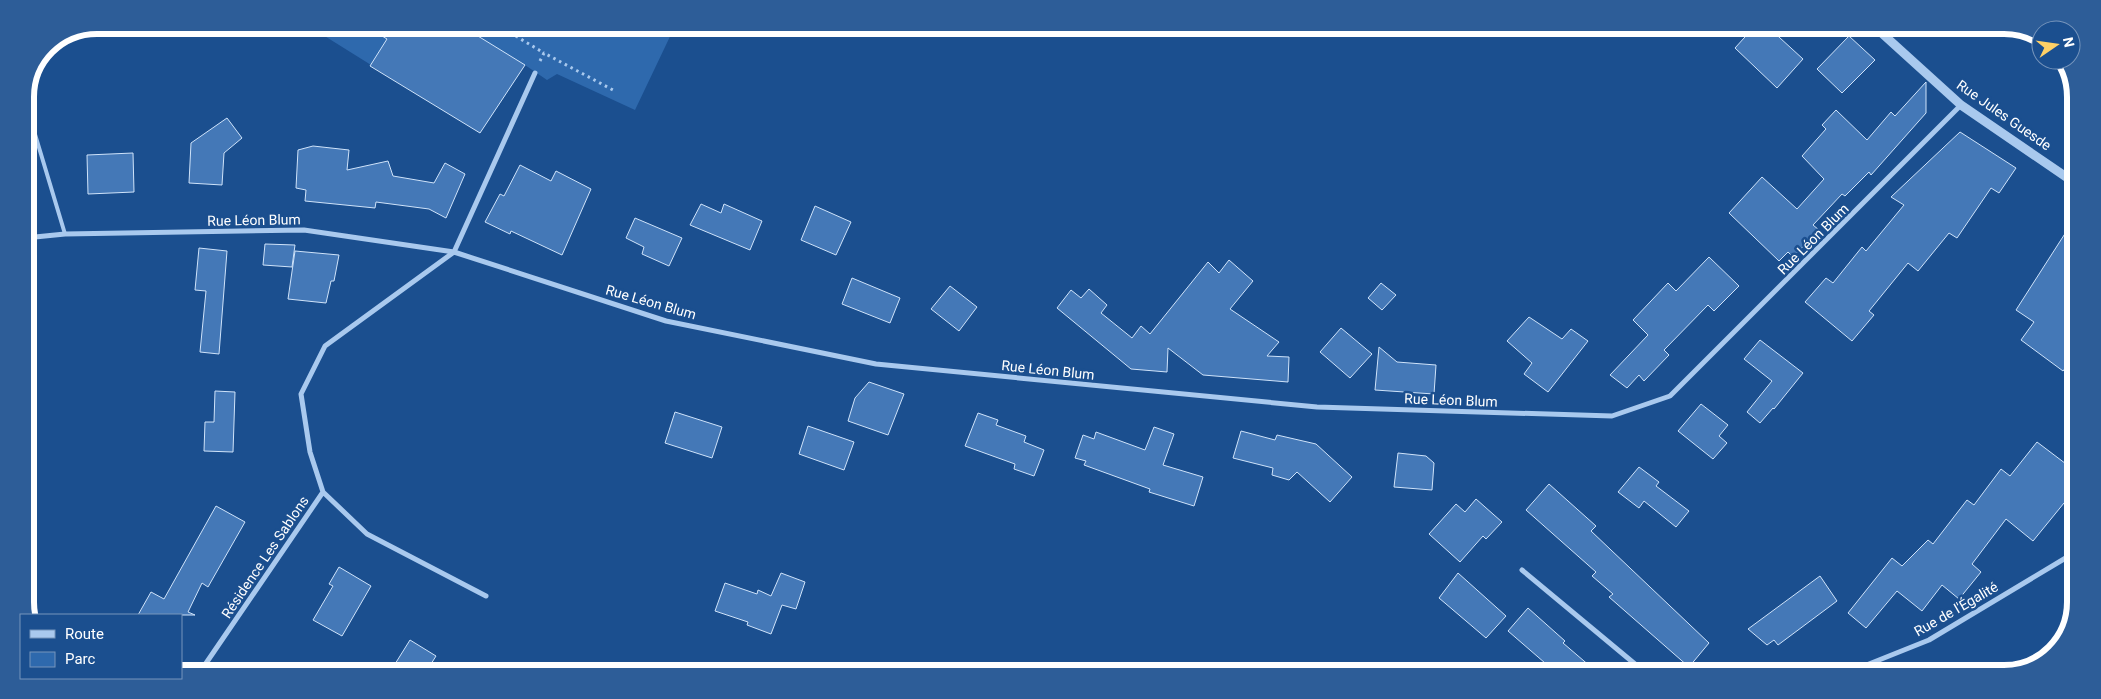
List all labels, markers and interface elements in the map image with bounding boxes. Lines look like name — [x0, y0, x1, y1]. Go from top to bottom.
north arrow — [2031, 20, 2081, 70]
text: N — [2060, 35, 2078, 49]
street label: Rue Jules Guesde — [1954, 76, 2054, 154]
street label: Rue Léon Blum — [1774, 200, 1852, 278]
street label: Rue Léon Blum — [207, 211, 301, 229]
street label: Rue Léon Blum — [604, 281, 698, 323]
street label: Rue Léon Blum — [1001, 357, 1095, 383]
street label: Rue Léon Blum — [1404, 390, 1498, 410]
street label: Résidence Les Sablons — [218, 493, 312, 621]
street label: Rue de l'Égalité — [1911, 578, 2001, 639]
legend — [20, 614, 182, 679]
text: Route — [65, 625, 104, 643]
text: Parc — [65, 650, 95, 668]

